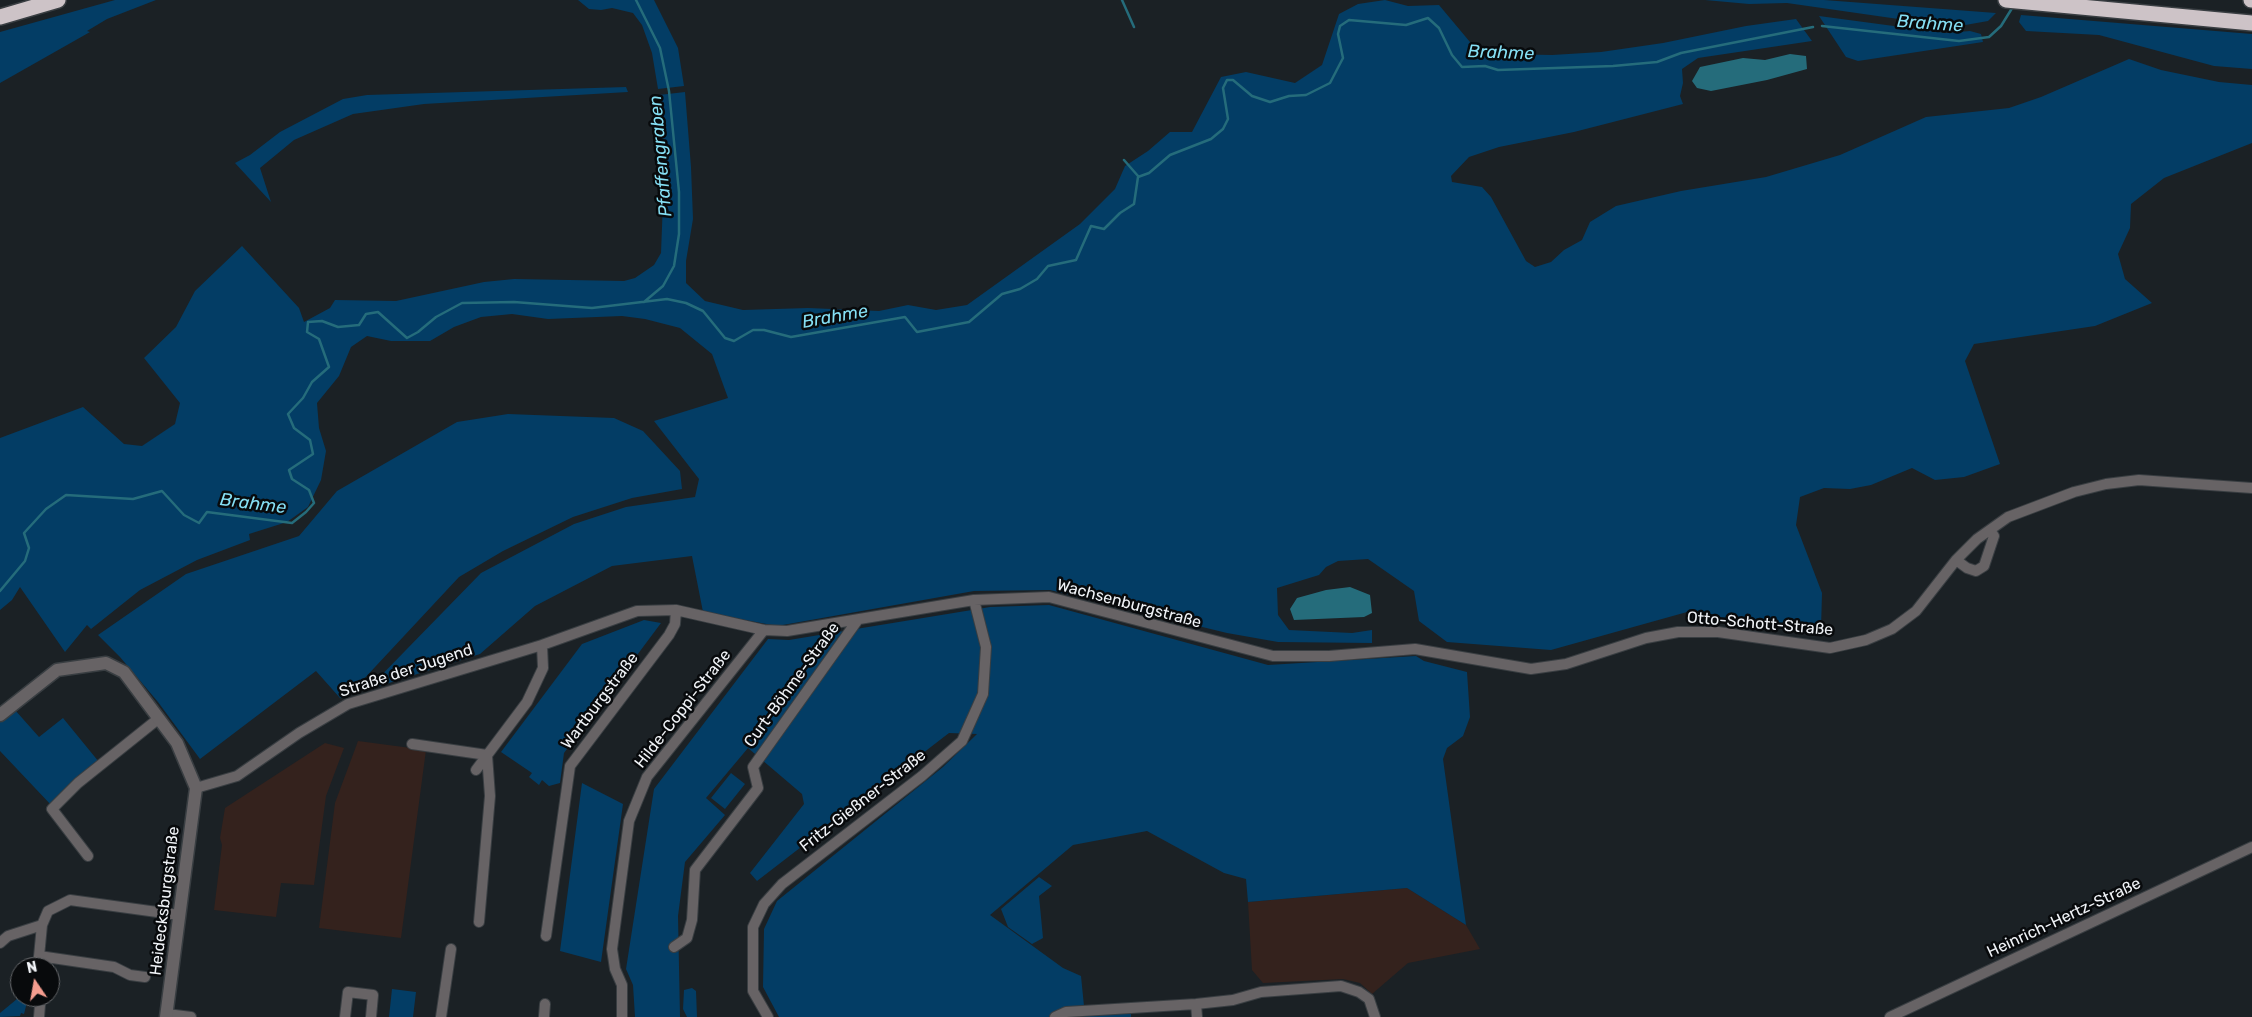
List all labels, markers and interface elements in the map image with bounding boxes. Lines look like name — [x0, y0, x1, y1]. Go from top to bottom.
water label: Brahme — [1896, 11, 1964, 37]
water label: Brahme — [1467, 41, 1535, 65]
water label: Pfaffengraben — [645, 94, 677, 218]
water label: Brahme — [800, 301, 870, 333]
water label: Brahme — [219, 489, 287, 519]
street label: Wachsenburgstraße — [1055, 575, 1203, 633]
street label: Otto-Schott-Straße — [1686, 608, 1834, 640]
street label: Curt-Böhme-Straße — [740, 619, 844, 751]
street label: Straße der Jugend — [337, 640, 475, 702]
street label: Hilde-Coppi-Straße — [631, 646, 735, 772]
street label: Wartburgstraße — [557, 649, 643, 753]
street label: Fritz-Gießner-Straße — [796, 746, 930, 856]
street label: Heidecksburgstraße — [146, 825, 184, 977]
street label: Heinrich-Hertz-Straße — [1984, 874, 2144, 962]
north arrow — [10, 957, 60, 1007]
text: N — [25, 958, 39, 977]

